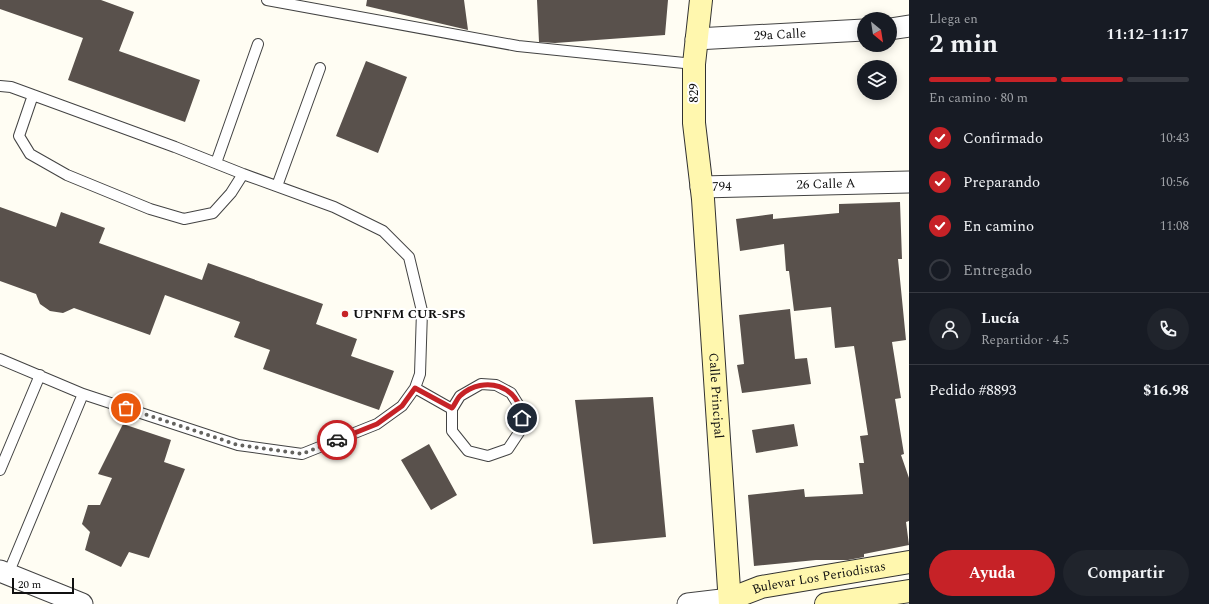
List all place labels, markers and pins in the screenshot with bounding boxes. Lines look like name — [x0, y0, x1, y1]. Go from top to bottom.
place label: UPNFM CUR-SPS — [353, 304, 466, 324]
marker: UPNFM CUR-SPS — [340, 309, 350, 319]
pin — [109, 391, 143, 425]
pin — [505, 401, 539, 435]

